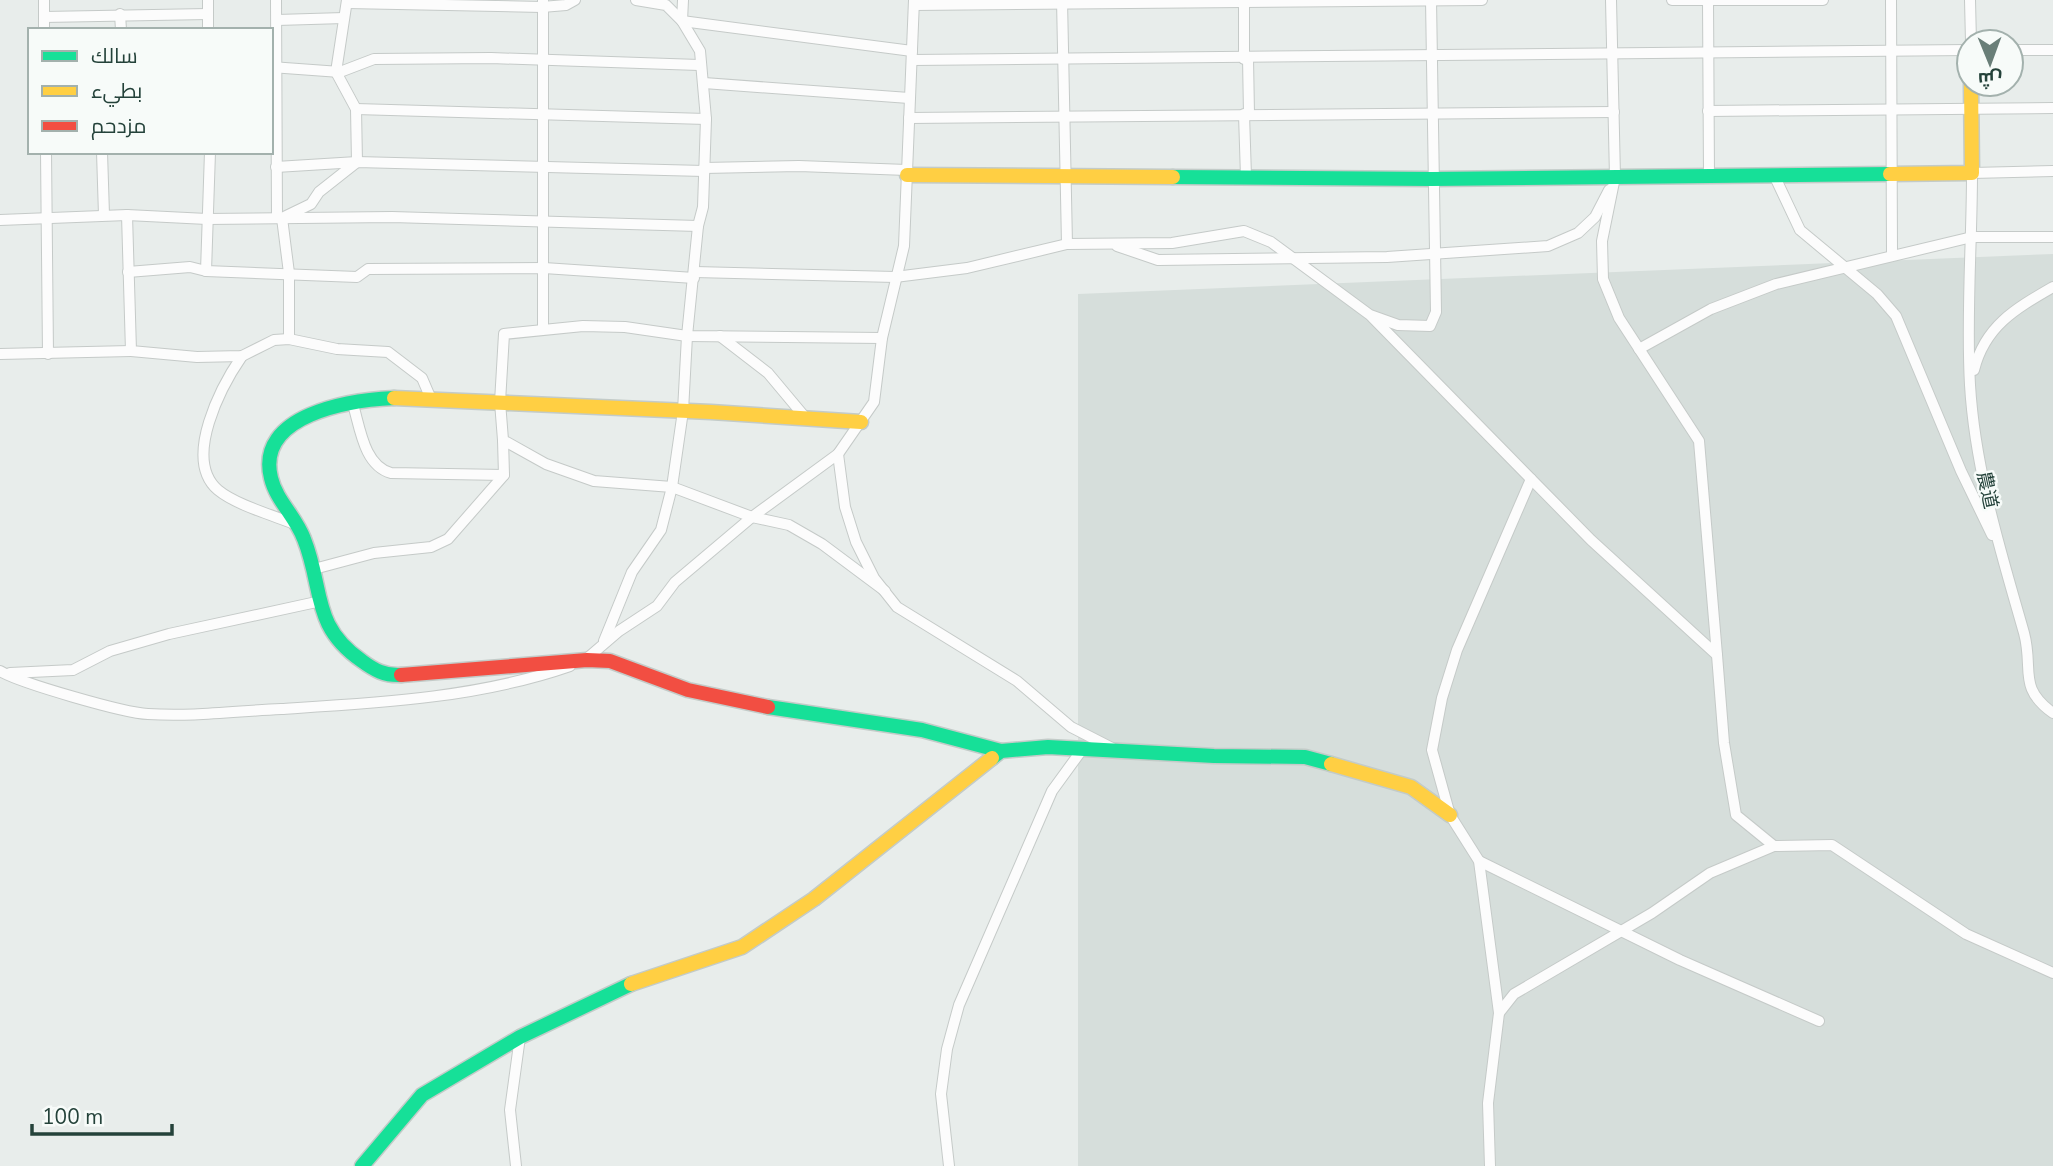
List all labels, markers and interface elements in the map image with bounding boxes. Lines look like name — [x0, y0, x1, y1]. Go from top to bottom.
legend — [28, 28, 273, 154]
north arrow — [1955, 28, 2025, 98]
text: سالك — [91, 42, 138, 70]
text: ش — [1978, 66, 2003, 92]
text: بطيء — [91, 77, 142, 107]
text: مزدحم — [91, 112, 146, 140]
street label: 農道 — [1970, 469, 2004, 511]
scale bar — [32, 1092, 172, 1136]
text: 100 m — [42, 1103, 103, 1131]

